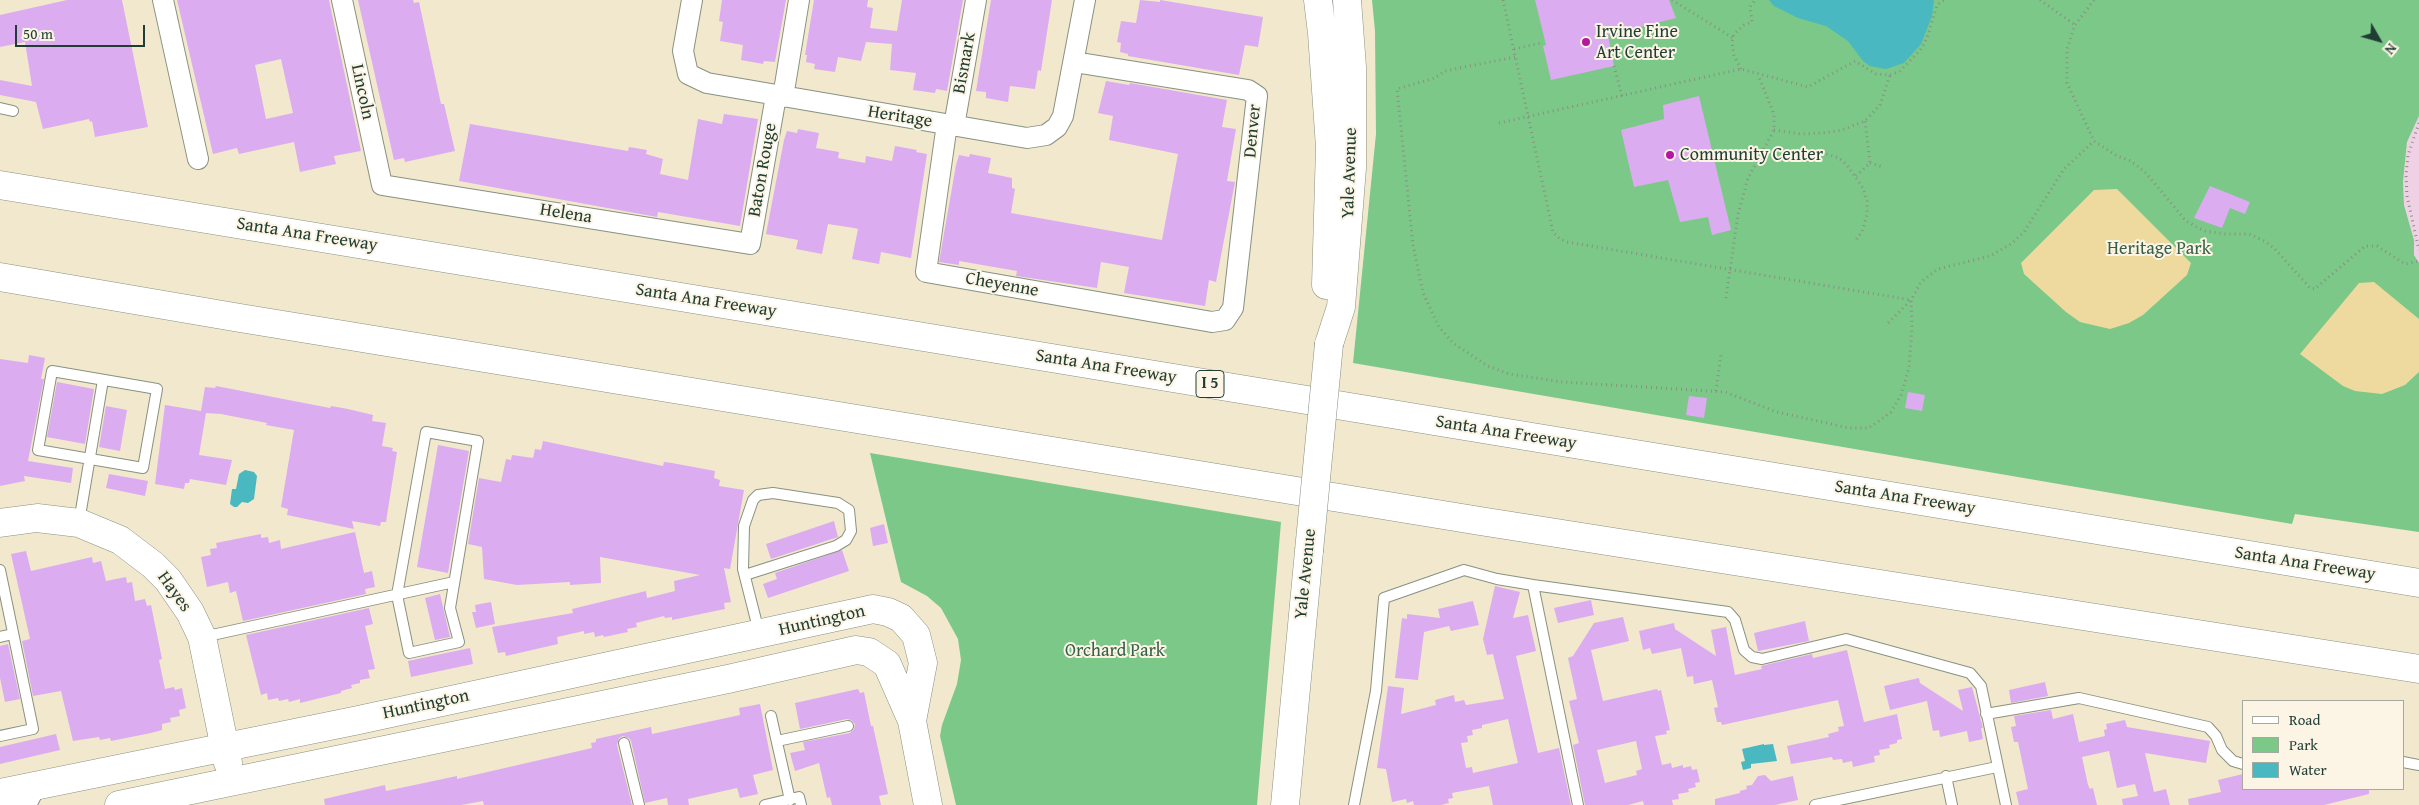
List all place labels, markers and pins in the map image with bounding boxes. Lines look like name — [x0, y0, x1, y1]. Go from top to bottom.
place label: Irvine Fine Art Center — [1596, 21, 1678, 64]
marker: Irvine Fine Art Center — [1580, 36, 1592, 48]
place label: Community Center — [1680, 144, 1823, 166]
marker: Community Center — [1664, 149, 1676, 161]

